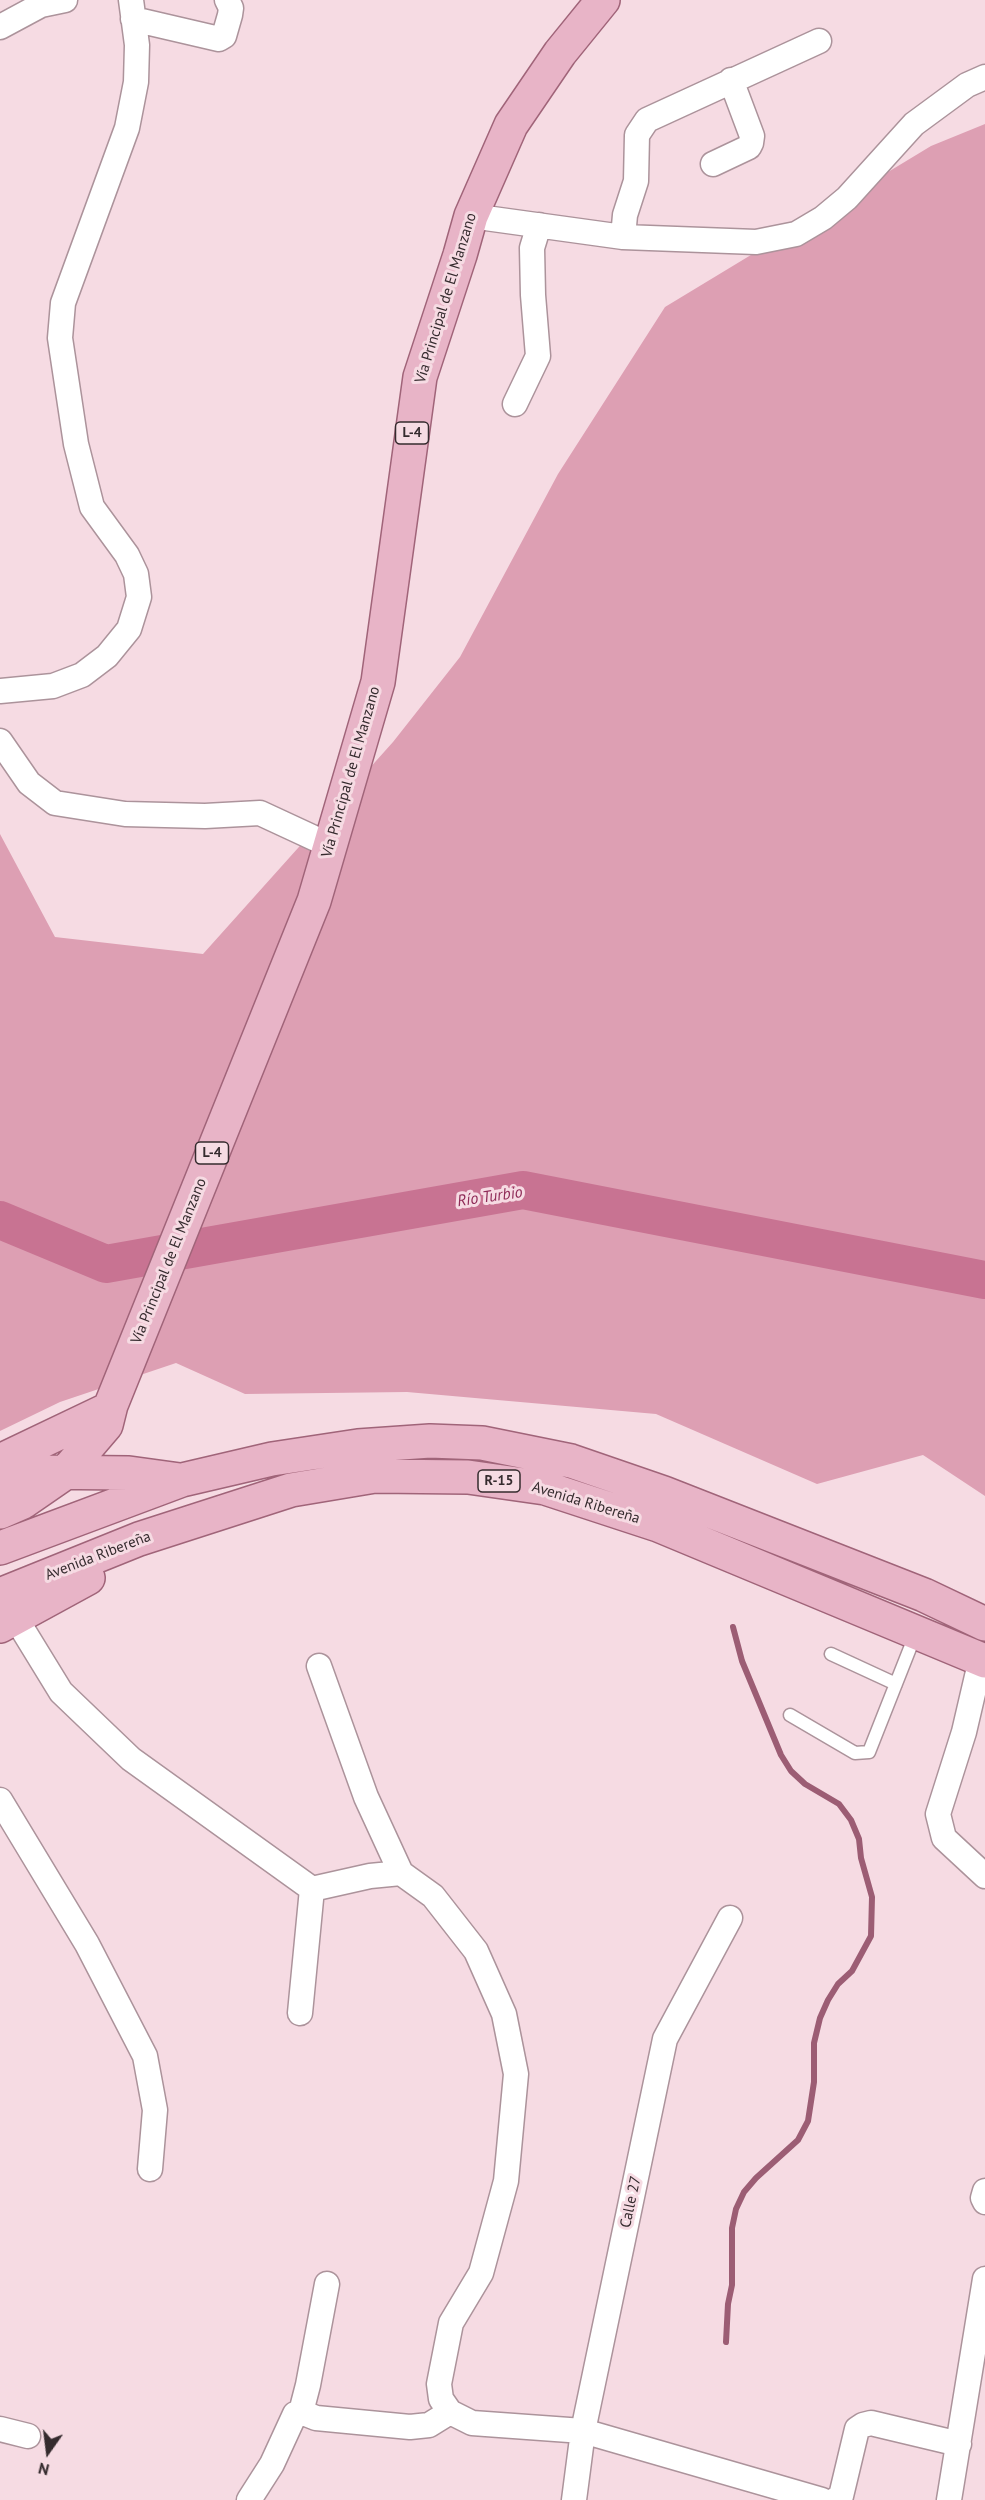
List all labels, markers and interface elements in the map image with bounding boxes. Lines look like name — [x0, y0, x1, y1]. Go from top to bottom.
street label: Vía Principal de El Manzano — [411, 211, 481, 385]
road number: L-4 — [396, 422, 428, 444]
street label: Vía Principal de El Manzano — [318, 684, 384, 860]
road number: L-4 — [196, 1142, 228, 1164]
street label: Vía Principal de El Manzano — [127, 1175, 211, 1347]
water label: Río Turbio — [456, 1183, 524, 1211]
road number: R-15 — [478, 1470, 520, 1492]
street label: Avenida Ribereña — [530, 1478, 642, 1528]
street label: Avenida Ribereña — [43, 1528, 153, 1584]
street label: Calle 27 — [617, 2174, 645, 2230]
north arrow — [18, 2422, 78, 2482]
text: N — [36, 2458, 51, 2480]

